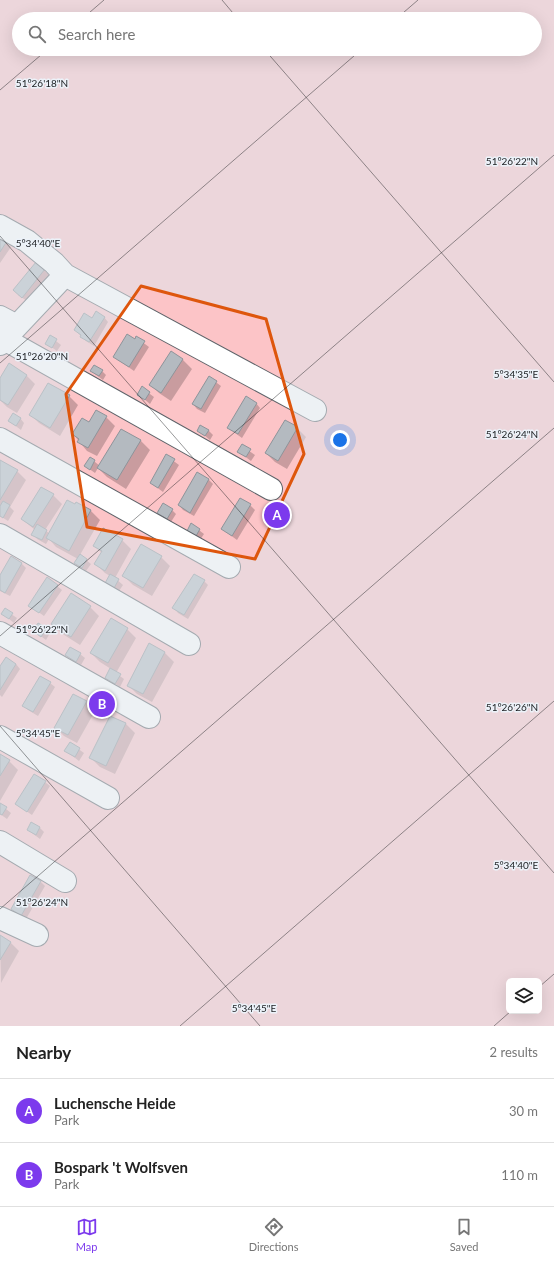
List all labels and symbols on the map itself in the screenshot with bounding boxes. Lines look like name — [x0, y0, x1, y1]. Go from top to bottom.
text: 51°26'18"N — [16, 77, 68, 89]
text: 51°26'22"N — [486, 155, 538, 167]
text: 5°34'40"E — [16, 237, 61, 249]
text: 51°26'20"N — [16, 350, 68, 362]
text: 5°34'35"E — [494, 368, 539, 380]
text: 51°26'24"N — [486, 428, 538, 440]
your location — [330, 430, 350, 450]
pin: A — [264, 500, 290, 530]
text: 51°26'22"N — [16, 623, 68, 635]
pin: B — [89, 689, 115, 719]
text: 51°26'26"N — [486, 701, 538, 713]
text: 5°34'45"E — [16, 727, 61, 739]
text: 5°34'40"E — [494, 859, 539, 871]
text: 51°26'24"N — [16, 896, 68, 908]
text: 5°34'45"E — [232, 1002, 277, 1014]

